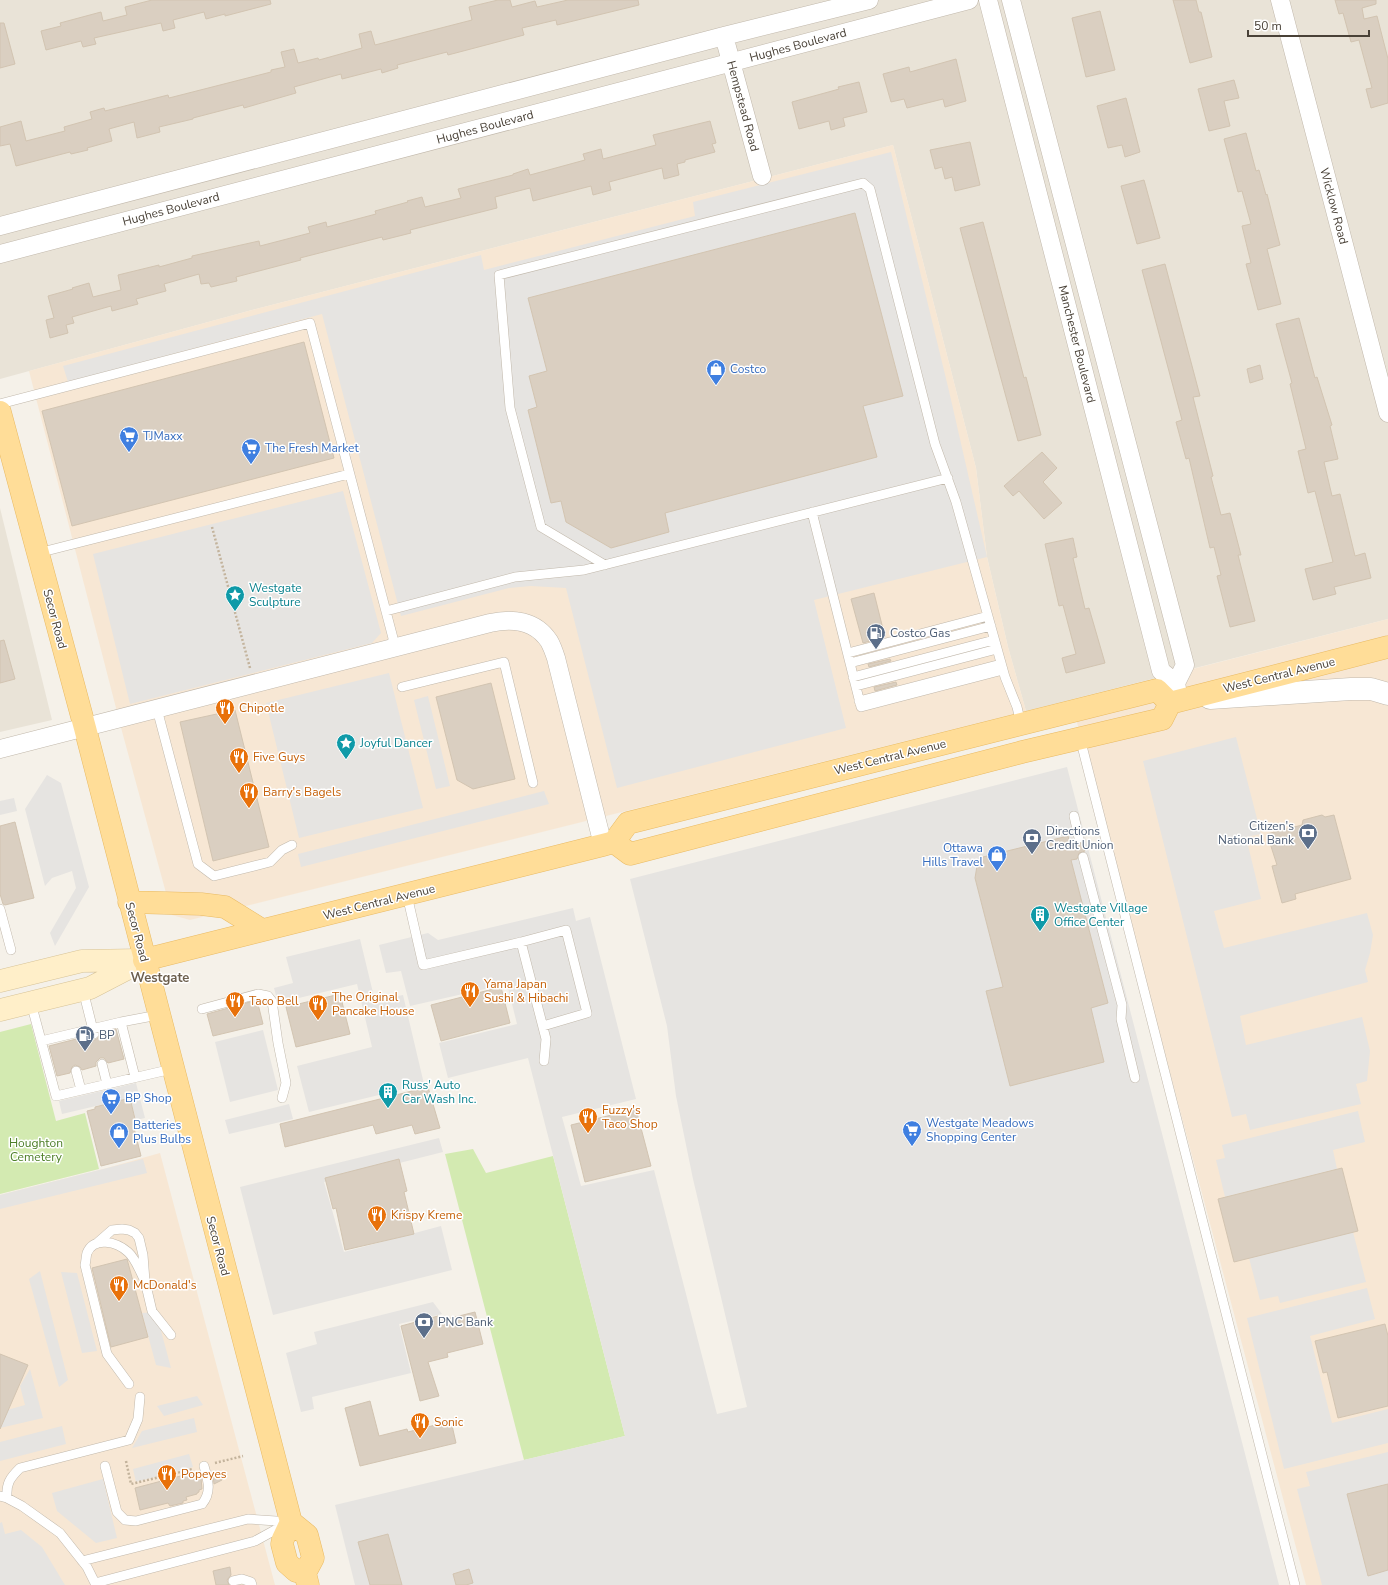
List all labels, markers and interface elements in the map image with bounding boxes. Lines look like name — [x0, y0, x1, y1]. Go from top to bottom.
scale bar — [1248, 12, 1369, 38]
text: 50 m — [1254, 18, 1282, 34]
street label: Hughes Boulevard — [748, 24, 848, 66]
street label: Hempstead Road — [723, 59, 763, 153]
street label: Hughes Boulevard — [435, 106, 535, 148]
street label: Wicklow Road — [1316, 166, 1352, 246]
street label: Hughes Boulevard — [121, 188, 221, 230]
street label: Manchester Boulevard — [1055, 283, 1099, 405]
shop icon: Costco — [705, 358, 727, 386]
place label: Costco — [730, 361, 767, 377]
supermarket icon: TJMaxx — [118, 425, 140, 453]
place label: TJMaxx — [143, 428, 183, 444]
supermarket icon: The Fresh Market — [240, 437, 262, 465]
place label: The Fresh Market — [265, 440, 359, 456]
place label: Westgate Sculpture — [249, 580, 302, 610]
place icon: Westgate Sculpture — [224, 584, 246, 612]
street label: Secor Road — [39, 587, 71, 651]
fuel station icon: Costco Gas — [865, 622, 887, 650]
place label: Costco Gas — [890, 625, 950, 641]
street label: West Central Avenue — [1221, 653, 1337, 697]
restaurant icon: Chipotle — [214, 697, 236, 725]
place label: Chipotle — [239, 700, 284, 716]
place icon: Joyful Dancer — [335, 732, 357, 760]
place label: Joyful Dancer — [359, 735, 433, 751]
street label: West Central Avenue — [832, 735, 948, 779]
restaurant icon: Five Guys — [228, 746, 250, 774]
place label: Five Guys — [253, 749, 305, 765]
restaurant icon: Barry's Bagels — [238, 781, 260, 809]
place label: Barry's Bagels — [263, 784, 341, 800]
place label: Citizen's National Bank — [1218, 818, 1295, 848]
bank icon: Citizen's National Bank — [1297, 822, 1319, 850]
place label: Directions Credit Union — [1046, 823, 1114, 853]
bank icon: Directions Credit Union — [1021, 827, 1043, 855]
place label: Ottawa Hills Travel — [922, 840, 983, 870]
shop icon: Ottawa Hills Travel — [986, 844, 1008, 872]
street label: West Central Avenue — [321, 880, 437, 924]
street label: Secor Road — [121, 900, 153, 964]
place label: Westgate Village Office Center — [1054, 900, 1148, 930]
building icon: Westgate Village Office Center — [1029, 904, 1051, 932]
district label: Westgate — [131, 969, 189, 987]
place label: Yama Japan Sushi & Hibachi — [483, 976, 568, 1006]
restaurant icon: Yama Japan Sushi & Hibachi — [459, 980, 481, 1008]
place label: The Original Pancake House — [332, 989, 414, 1019]
restaurant icon: Taco Bell — [224, 990, 246, 1018]
place label: Taco Bell — [249, 993, 299, 1009]
restaurant icon: The Original Pancake House — [307, 993, 329, 1021]
fuel station icon: BP — [74, 1024, 96, 1052]
place label: BP — [99, 1027, 115, 1043]
place label: Russ' Auto Car Wash Inc. — [402, 1077, 476, 1107]
building icon: Russ' Auto Car Wash Inc. — [377, 1081, 399, 1109]
supermarket icon: BP Shop — [100, 1087, 122, 1115]
place label: BP Shop — [125, 1090, 172, 1106]
place label: Fuzzy's Taco Shop — [602, 1102, 658, 1132]
restaurant icon: Fuzzy's Taco Shop — [577, 1106, 599, 1134]
place label: Westgate Meadows Shopping Center — [926, 1115, 1034, 1145]
place label: Batteries Plus Bulbs — [133, 1117, 191, 1147]
supermarket icon: Westgate Meadows Shopping Center — [901, 1119, 923, 1147]
shop icon: Batteries Plus Bulbs — [108, 1121, 130, 1149]
park label: Houghton Cemetery — [9, 1135, 63, 1165]
restaurant icon: Krispy Kreme — [366, 1204, 388, 1232]
place label: Krispy Kreme — [391, 1207, 462, 1223]
street label: Secor Road — [202, 1214, 234, 1278]
restaurant icon: McDonald's — [108, 1274, 130, 1302]
place label: McDonald's — [133, 1277, 197, 1293]
bank icon: PNC Bank — [413, 1311, 435, 1339]
place label: PNC Bank — [438, 1314, 494, 1330]
restaurant icon: Sonic — [409, 1411, 431, 1439]
place label: Sonic — [434, 1414, 464, 1430]
restaurant icon: Popeyes — [156, 1463, 178, 1491]
place label: Popeyes — [181, 1466, 227, 1482]

